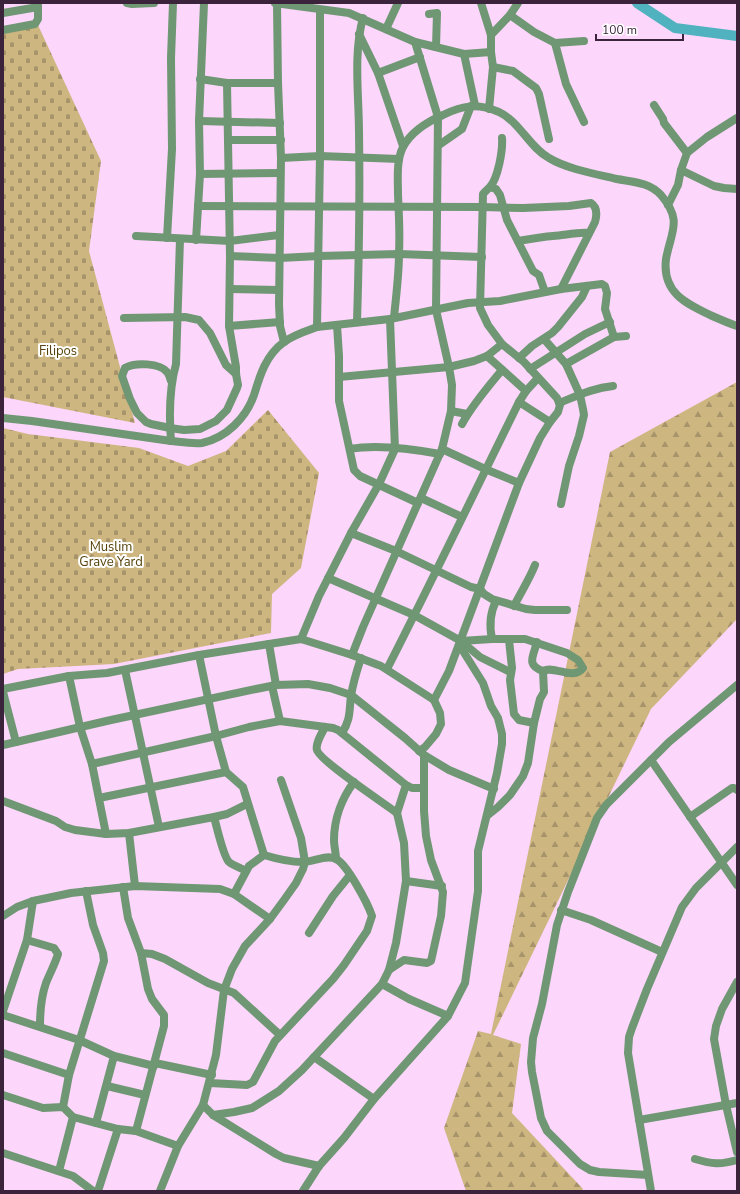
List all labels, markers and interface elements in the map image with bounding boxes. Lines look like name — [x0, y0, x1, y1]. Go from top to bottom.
scale bar — [596, 16, 683, 42]
text: 100 m — [602, 22, 637, 38]
park label: Filipos — [39, 342, 77, 360]
park label: Muslim Grave Yard — [79, 538, 143, 571]

